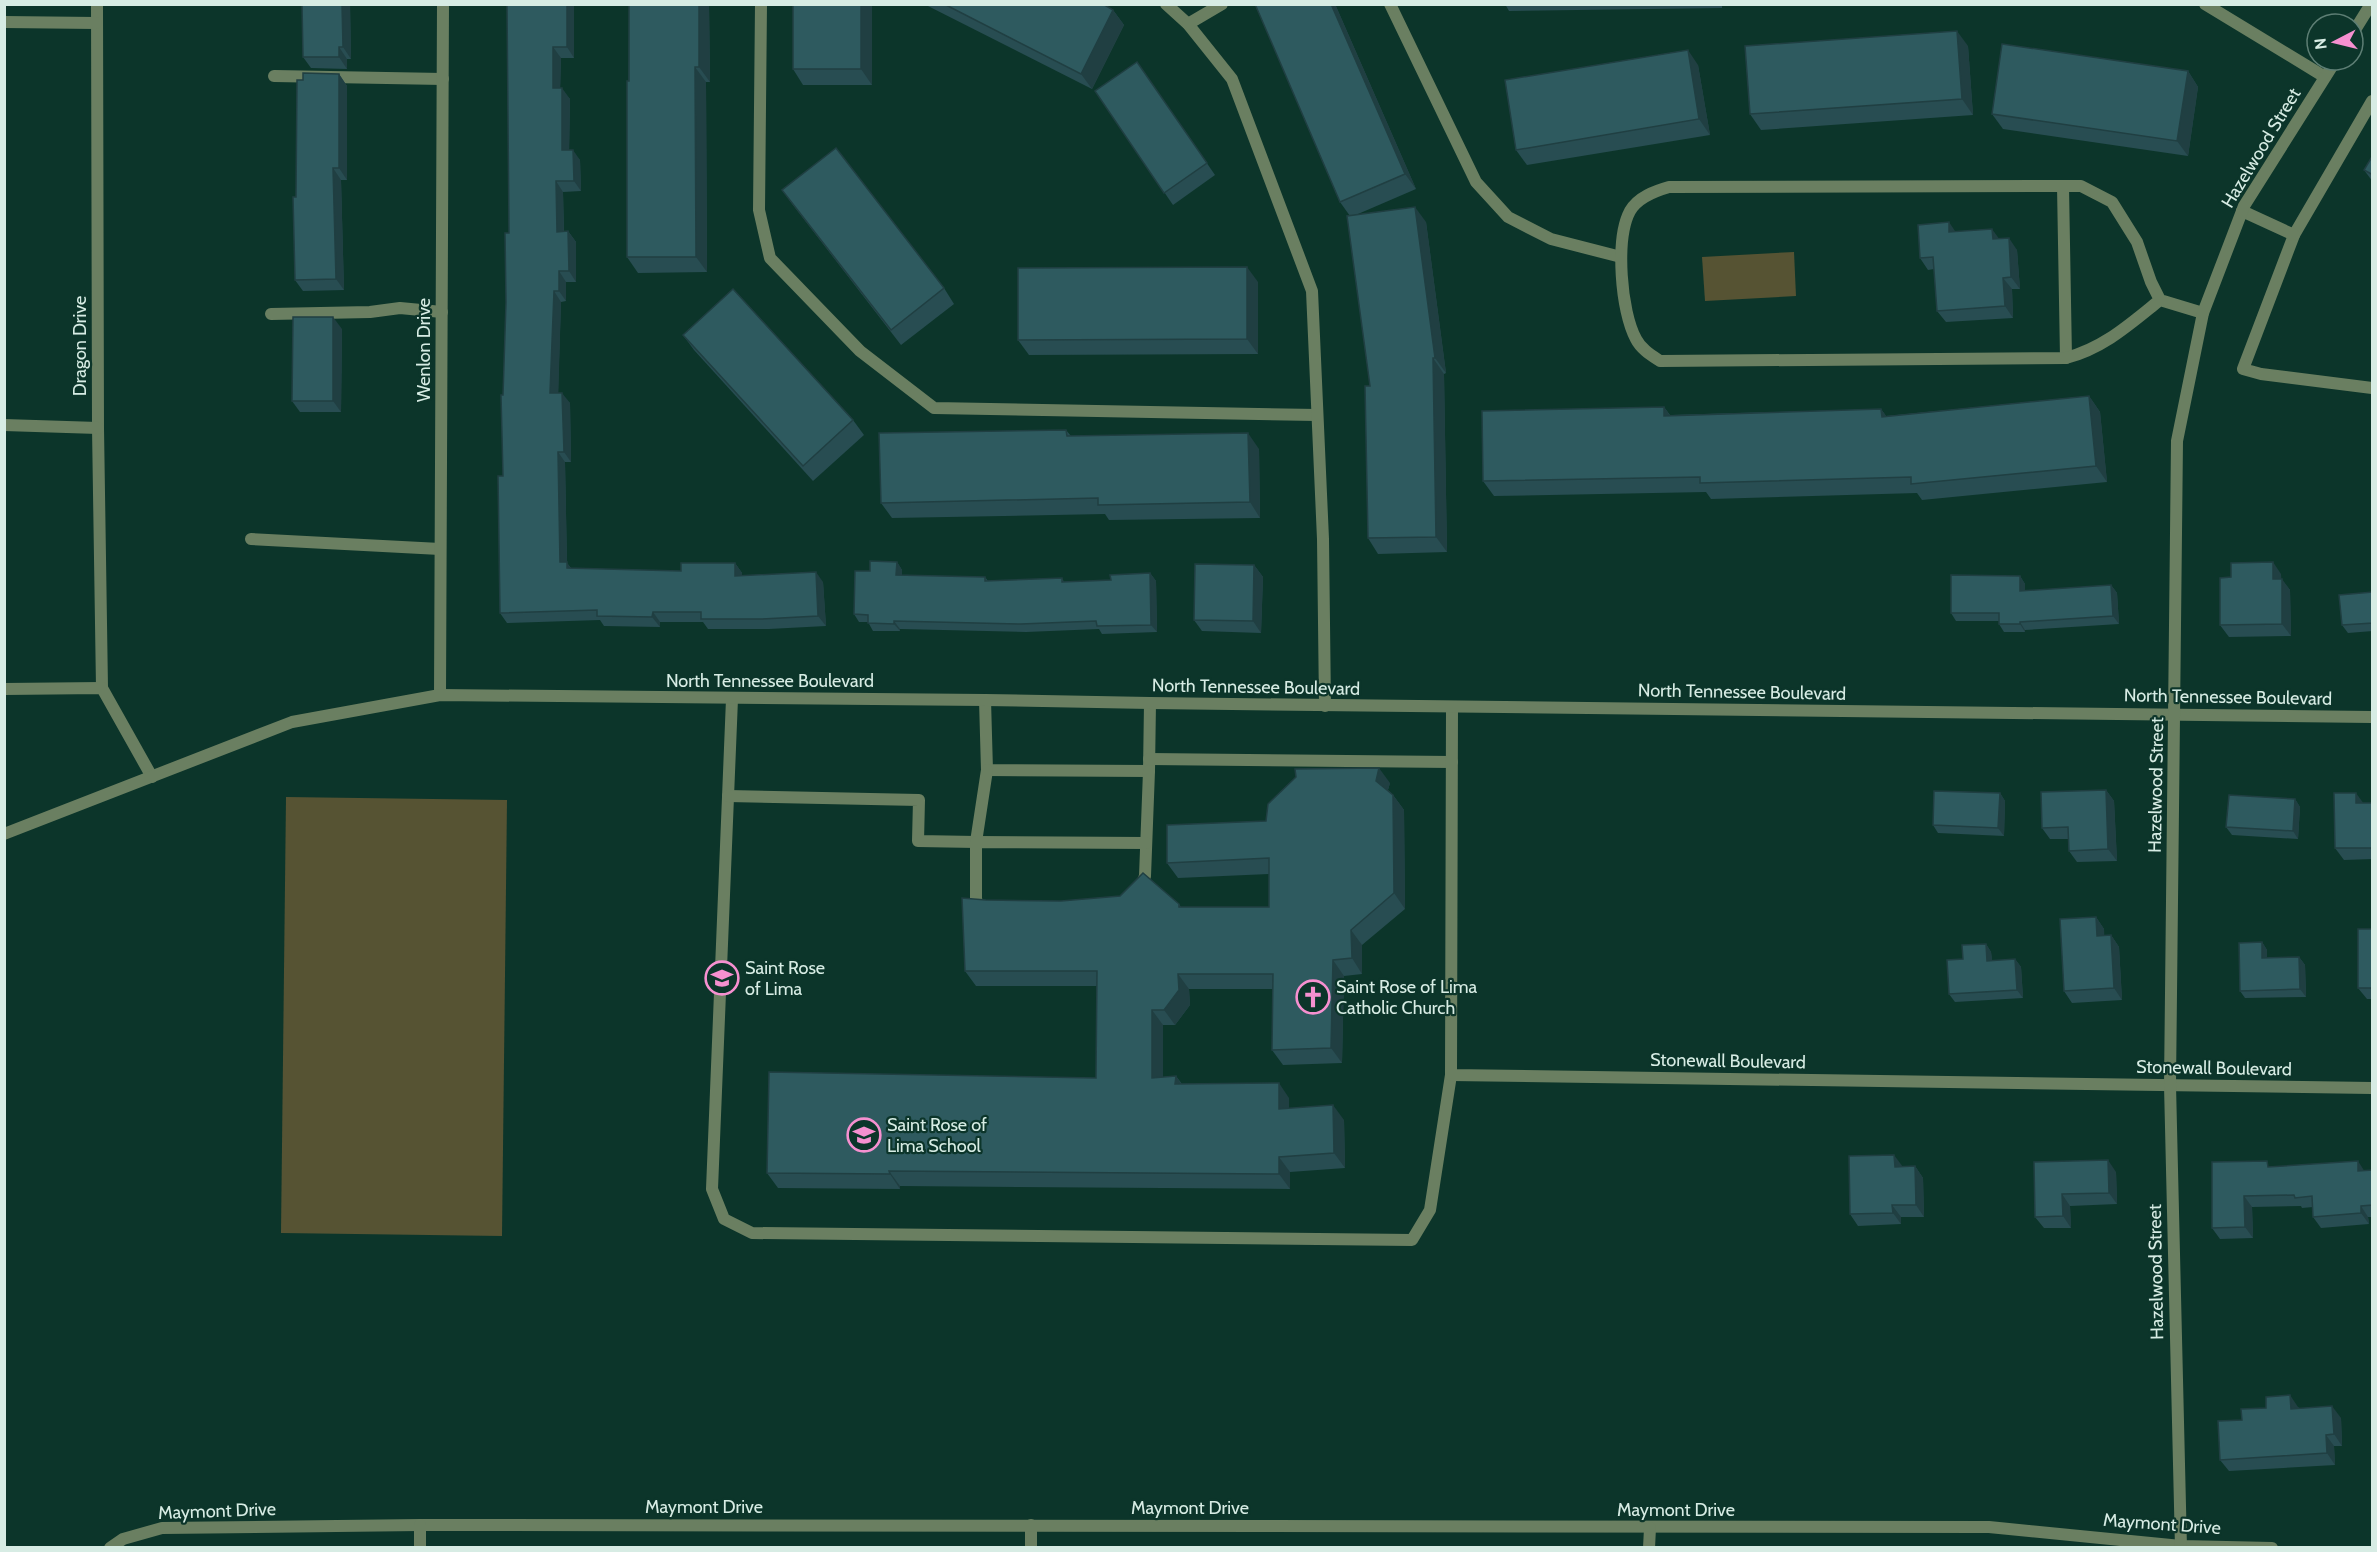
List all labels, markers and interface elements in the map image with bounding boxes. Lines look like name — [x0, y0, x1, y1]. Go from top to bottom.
north arrow — [2305, 12, 2365, 72]
text: N — [2310, 37, 2331, 51]
street label: Hazelwood Street — [2217, 84, 2305, 212]
street label: Dragon Drive — [69, 296, 91, 396]
street label: Wenlon Drive — [413, 298, 435, 402]
street label: North Tennessee Boulevard — [666, 670, 874, 692]
street label: North Tennessee Boulevard — [1152, 674, 1360, 700]
street label: North Tennessee Boulevard — [1638, 679, 1846, 705]
street label: North Tennessee Boulevard — [2124, 684, 2332, 710]
street label: Hazelwood Street — [2144, 717, 2168, 853]
place label: Saint Rose of Lima — [745, 957, 825, 1000]
school or university icon: Saint Rose of Lima — [704, 960, 740, 996]
place label: Saint Rose of Lima Catholic Church — [1336, 976, 1478, 1019]
church icon: Saint Rose of Lima Catholic Church — [1295, 979, 1331, 1015]
street label: Stonewall Boulevard — [1650, 1049, 1806, 1073]
street label: Stonewall Boulevard — [2136, 1056, 2292, 1080]
place label: Saint Rose of Lima School — [887, 1114, 987, 1157]
school or university icon: Saint Rose of Lima School — [846, 1117, 882, 1153]
street label: Hazelwood Street — [2144, 1204, 2168, 1340]
street label: Maymont Drive — [645, 1496, 763, 1518]
street label: Maymont Drive — [1131, 1497, 1249, 1519]
street label: Maymont Drive — [158, 1498, 276, 1524]
street label: Maymont Drive — [1617, 1499, 1735, 1521]
street label: Maymont Drive — [2102, 1509, 2222, 1539]

